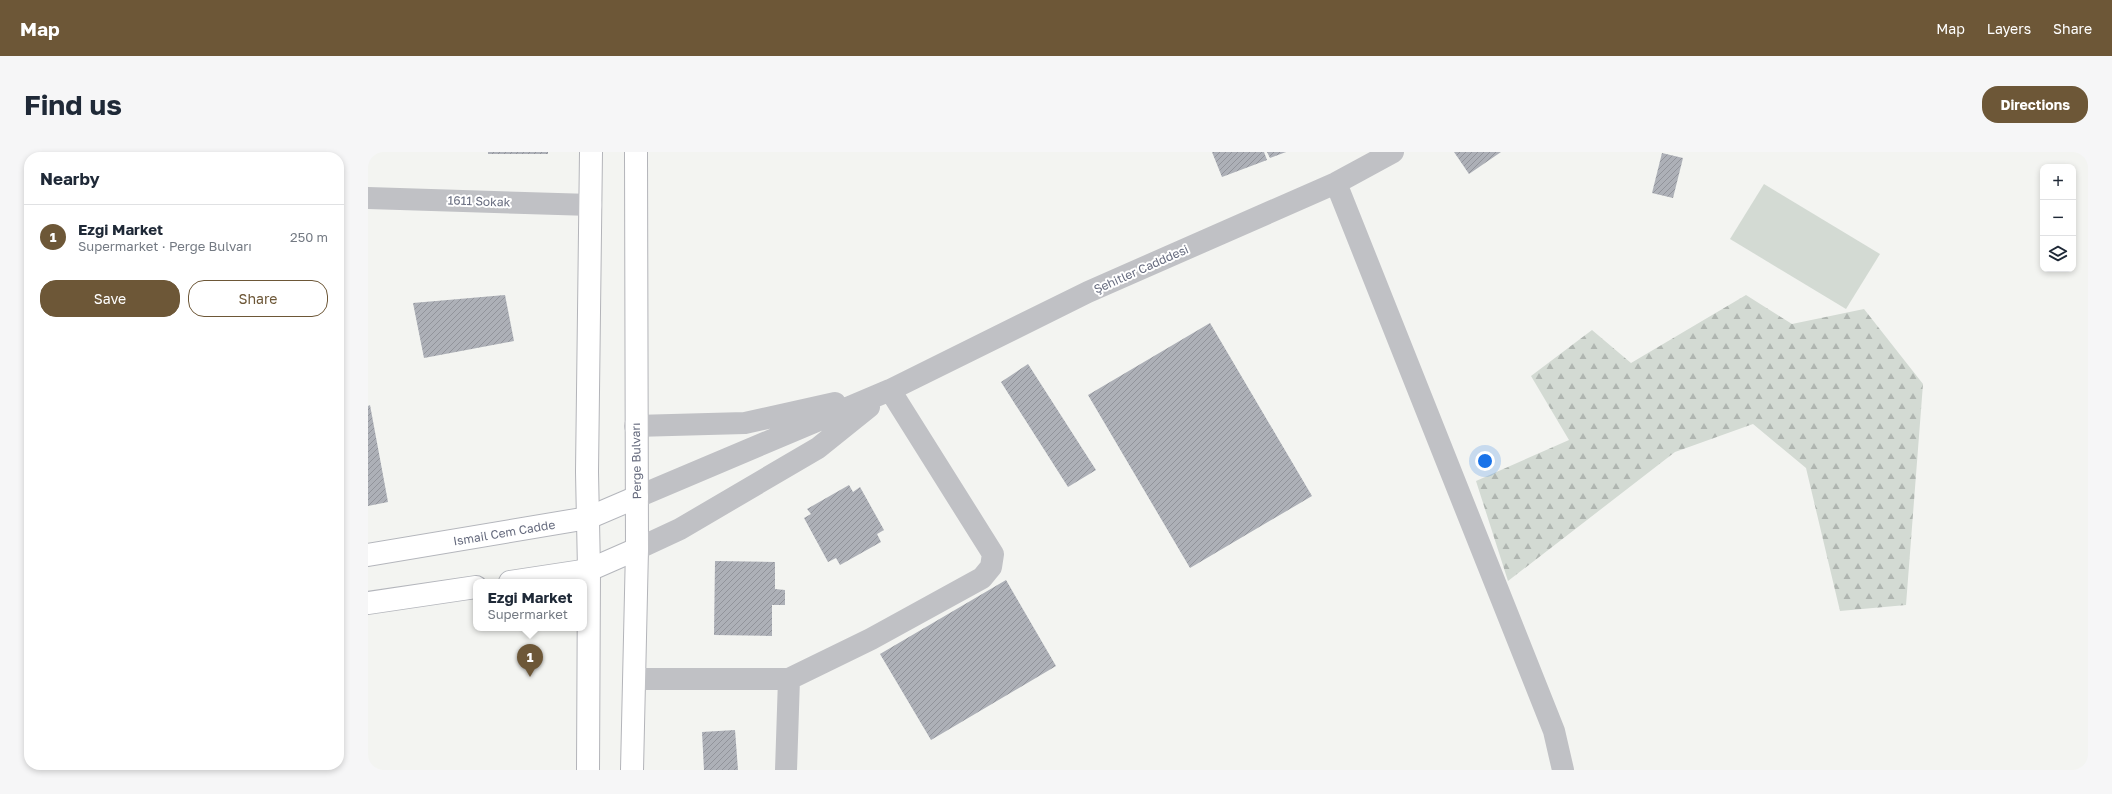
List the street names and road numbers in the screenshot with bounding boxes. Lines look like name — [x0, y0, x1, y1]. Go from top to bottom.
street label: 1611 Sokak — [447, 192, 511, 210]
street label: Şehitler Cadddesi — [1091, 241, 1191, 297]
street label: Perge Bulvarı — [628, 423, 644, 499]
street label: Ismail Cem Cadde — [452, 516, 556, 548]

